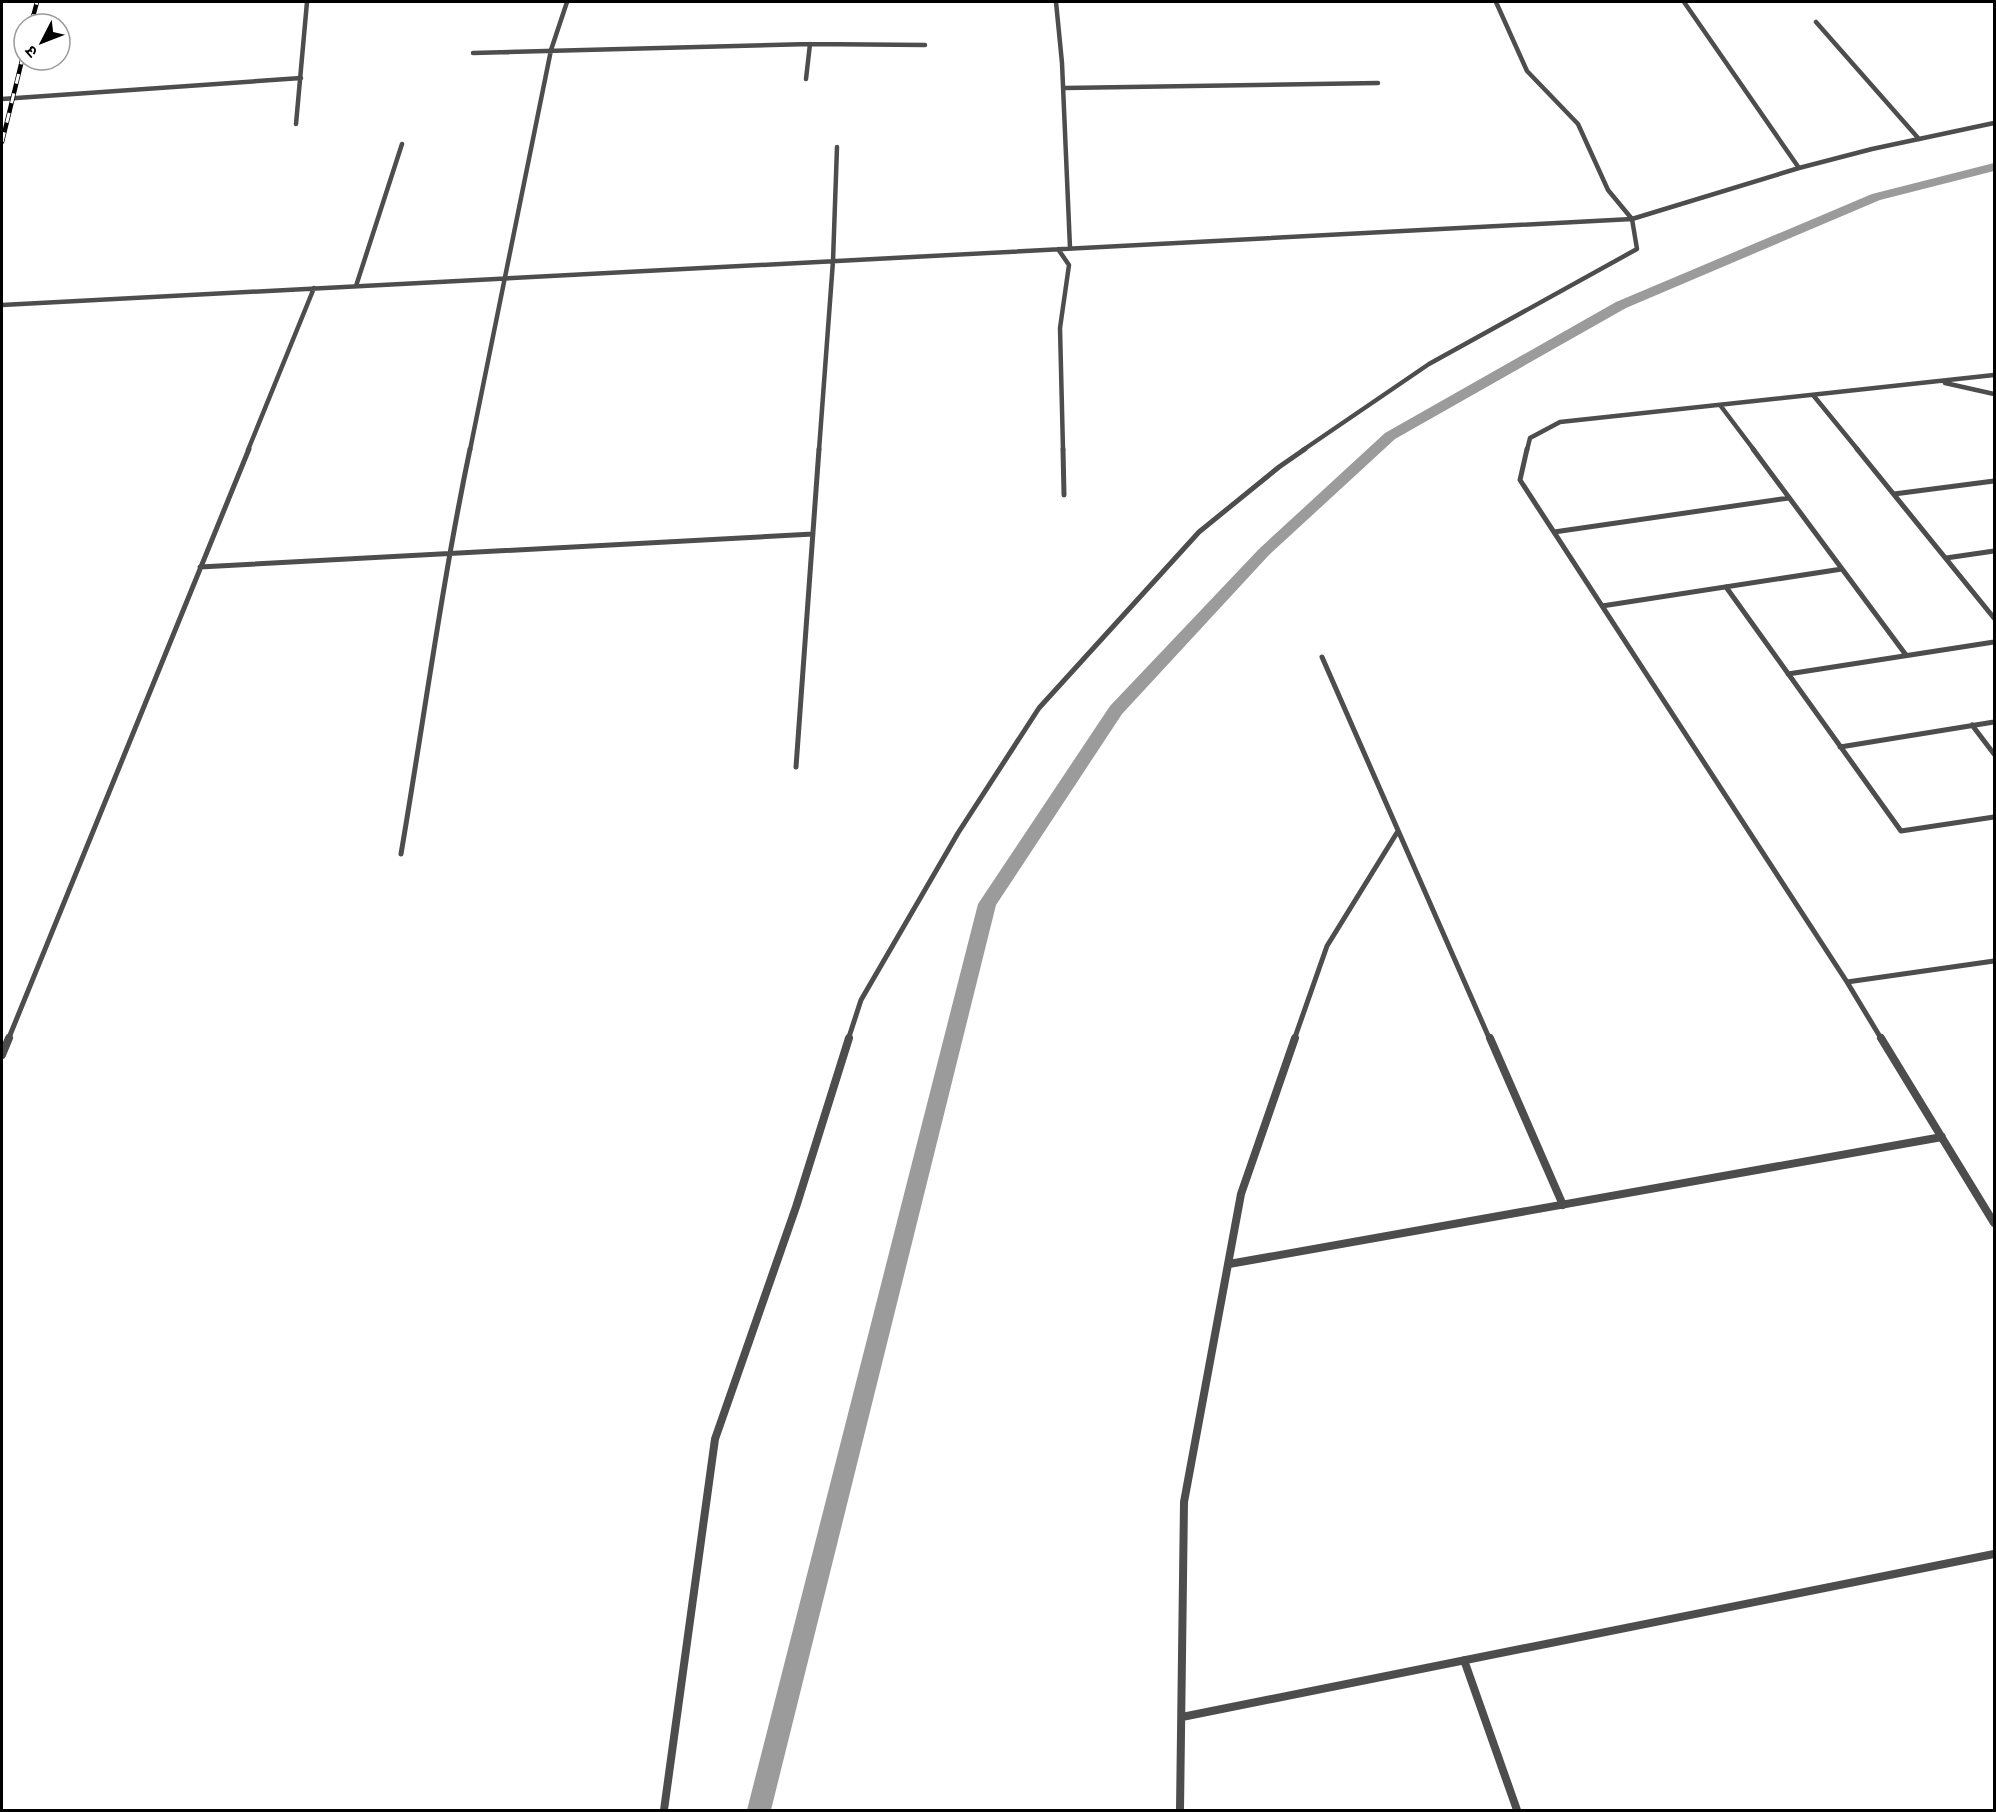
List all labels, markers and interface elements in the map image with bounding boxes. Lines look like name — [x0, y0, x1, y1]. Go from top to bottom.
north arrow — [12, 12, 72, 72]
text: उ — [21, 41, 41, 62]

